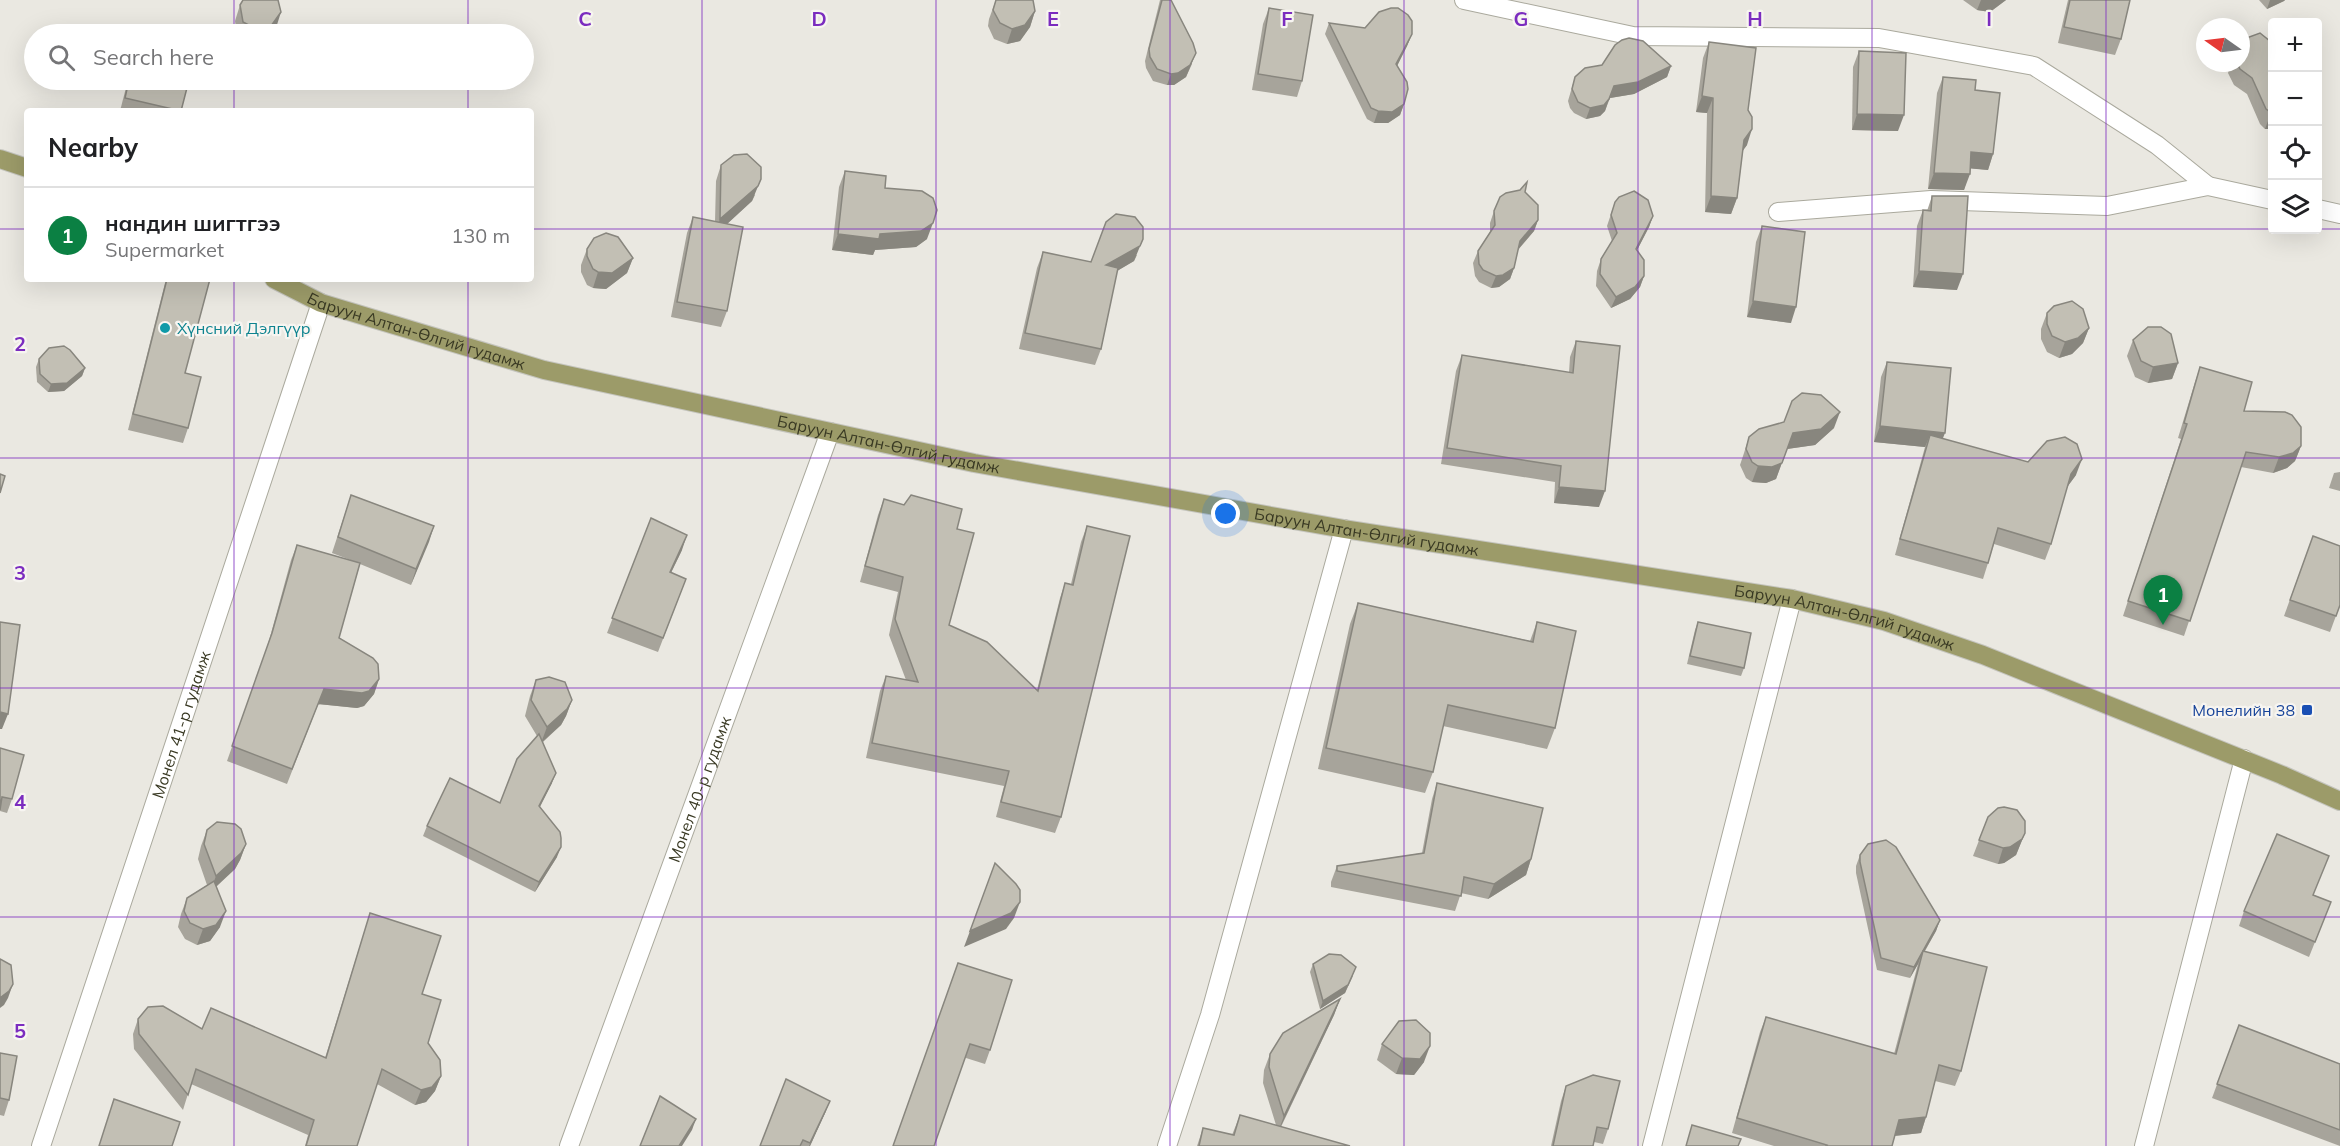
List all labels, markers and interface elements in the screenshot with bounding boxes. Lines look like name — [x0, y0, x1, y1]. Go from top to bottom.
text: C — [578, 6, 592, 31]
text: D — [811, 6, 827, 31]
text: E — [1047, 6, 1059, 31]
text: F — [1281, 6, 1293, 31]
text: G — [1514, 6, 1528, 31]
text: H — [1747, 6, 1763, 31]
text: I — [1986, 6, 1992, 31]
north arrow — [2196, 18, 2250, 72]
map controls — [2268, 18, 2322, 234]
button: + — [2268, 18, 2322, 72]
search box — [24, 24, 534, 90]
icon: search — [45, 41, 78, 74]
text: Search here — [93, 43, 214, 71]
button: − — [2268, 72, 2322, 126]
button: locate — [2268, 126, 2322, 180]
text: Nearby — [48, 131, 138, 164]
button: layers — [2268, 180, 2322, 234]
text: нандин шигтгээ — [105, 209, 281, 237]
text: 1 — [62, 223, 74, 248]
text: 130 m — [451, 223, 510, 248]
text: Supermarket — [105, 237, 224, 262]
street label: Баруун Алтан-Өлгий гудамж — [304, 288, 528, 374]
place label: Хүнсний Дэлгүүр — [177, 318, 311, 338]
marker: Хүнсний Дэлгүүр — [158, 321, 172, 335]
text: 2 — [14, 331, 26, 356]
street label: Баруун Алтан-Өлгий гудамж — [775, 411, 1001, 477]
your location — [1211, 499, 1240, 528]
street label: Баруун Алтан-Өлгий гудамж — [1253, 503, 1480, 560]
text: 3 — [14, 560, 26, 585]
pin: 1 — [2144, 576, 2182, 625]
street label: Баруун Алтан-Өлгий гудамж — [1733, 580, 1957, 655]
street label: Монел 41-р гудамж — [147, 648, 215, 801]
place label: Монелийн 38 — [2192, 700, 2295, 720]
marker: Монелийн 38 — [2300, 703, 2314, 717]
street label: Монел 40-р гудамж — [664, 713, 735, 865]
text: 4 — [14, 789, 26, 814]
text: 5 — [14, 1018, 26, 1043]

